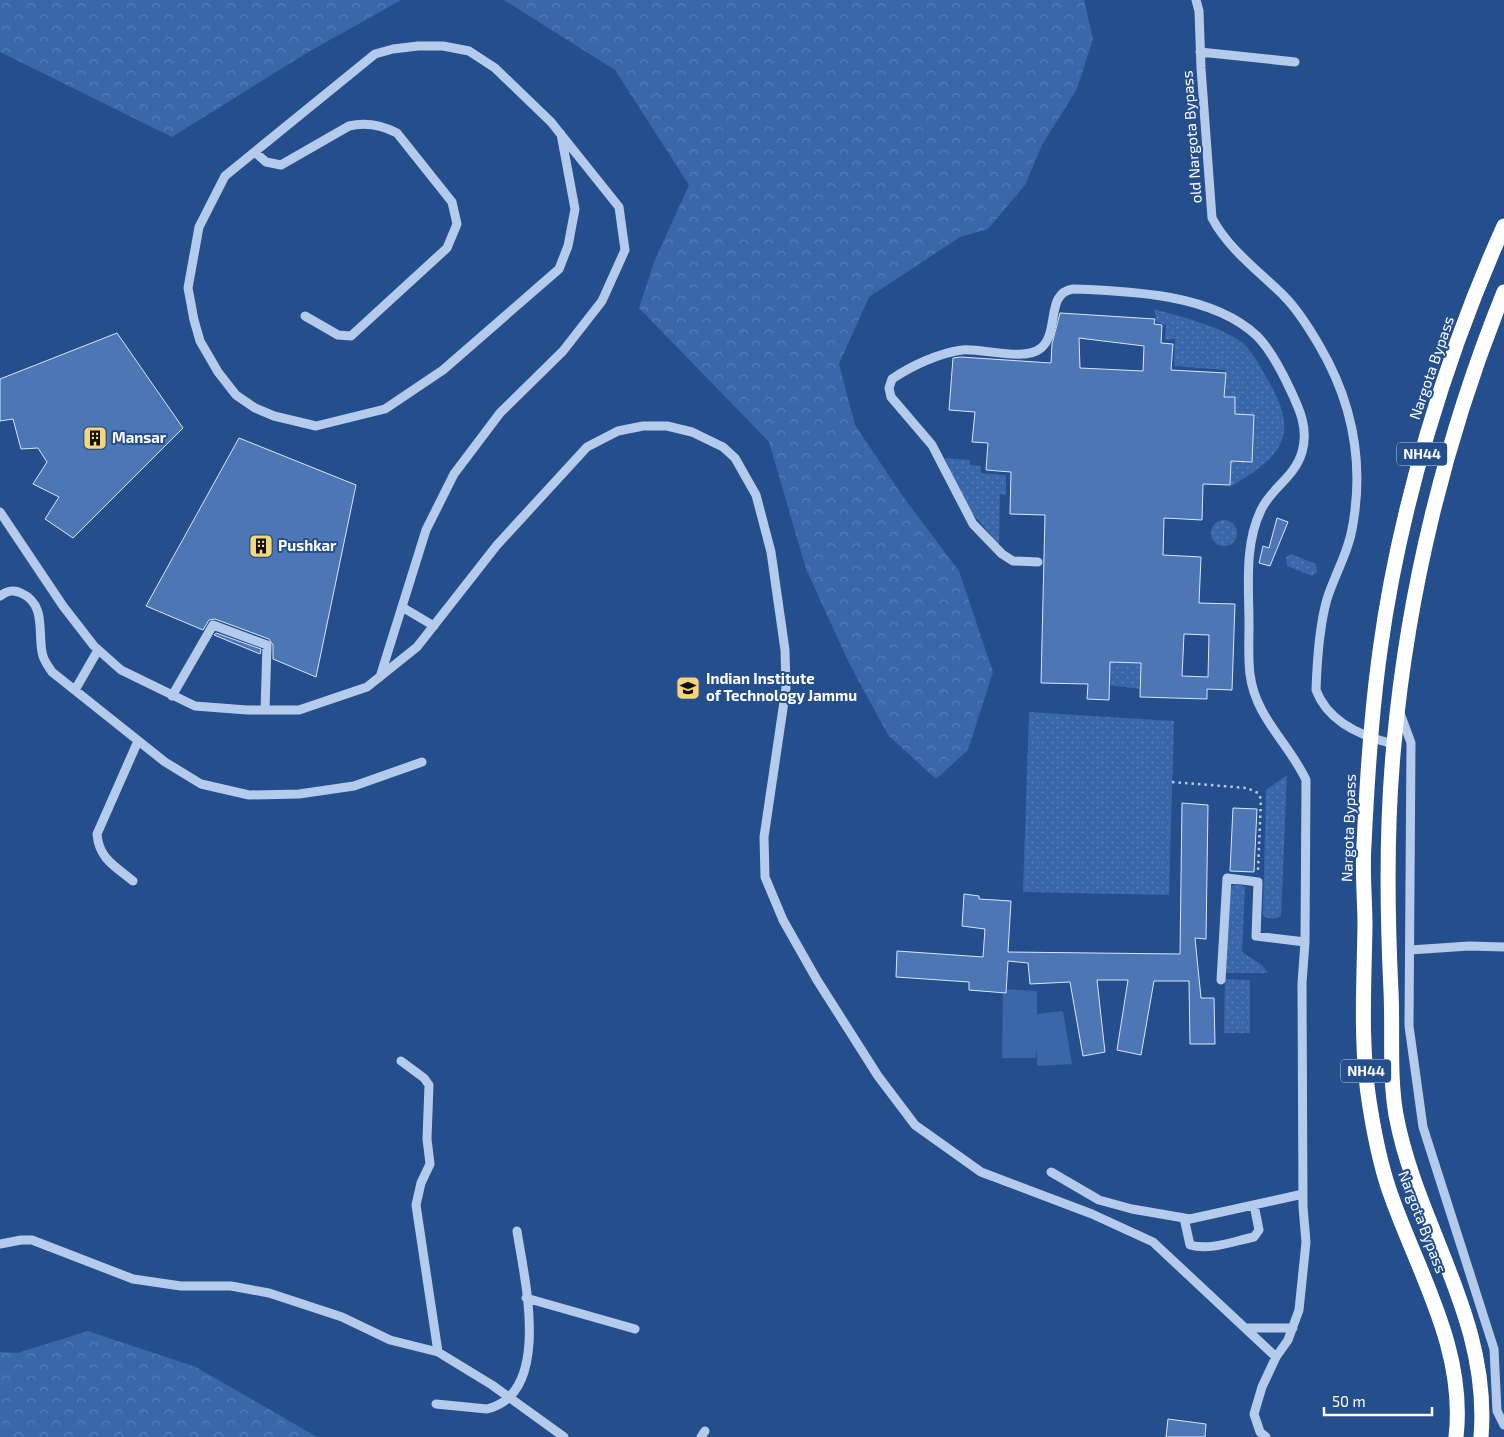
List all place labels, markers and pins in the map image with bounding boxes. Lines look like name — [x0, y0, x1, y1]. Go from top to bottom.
building icon: Mansar — [82, 425, 108, 451]
place label: Mansar — [112, 428, 167, 446]
building icon: Pushkar — [248, 533, 274, 559]
place label: Pushkar — [278, 536, 337, 554]
place label: Indian Institute of Technology Jammu — [706, 669, 857, 705]
school or university icon: Indian Institute of Technology Jammu — [675, 675, 701, 701]

